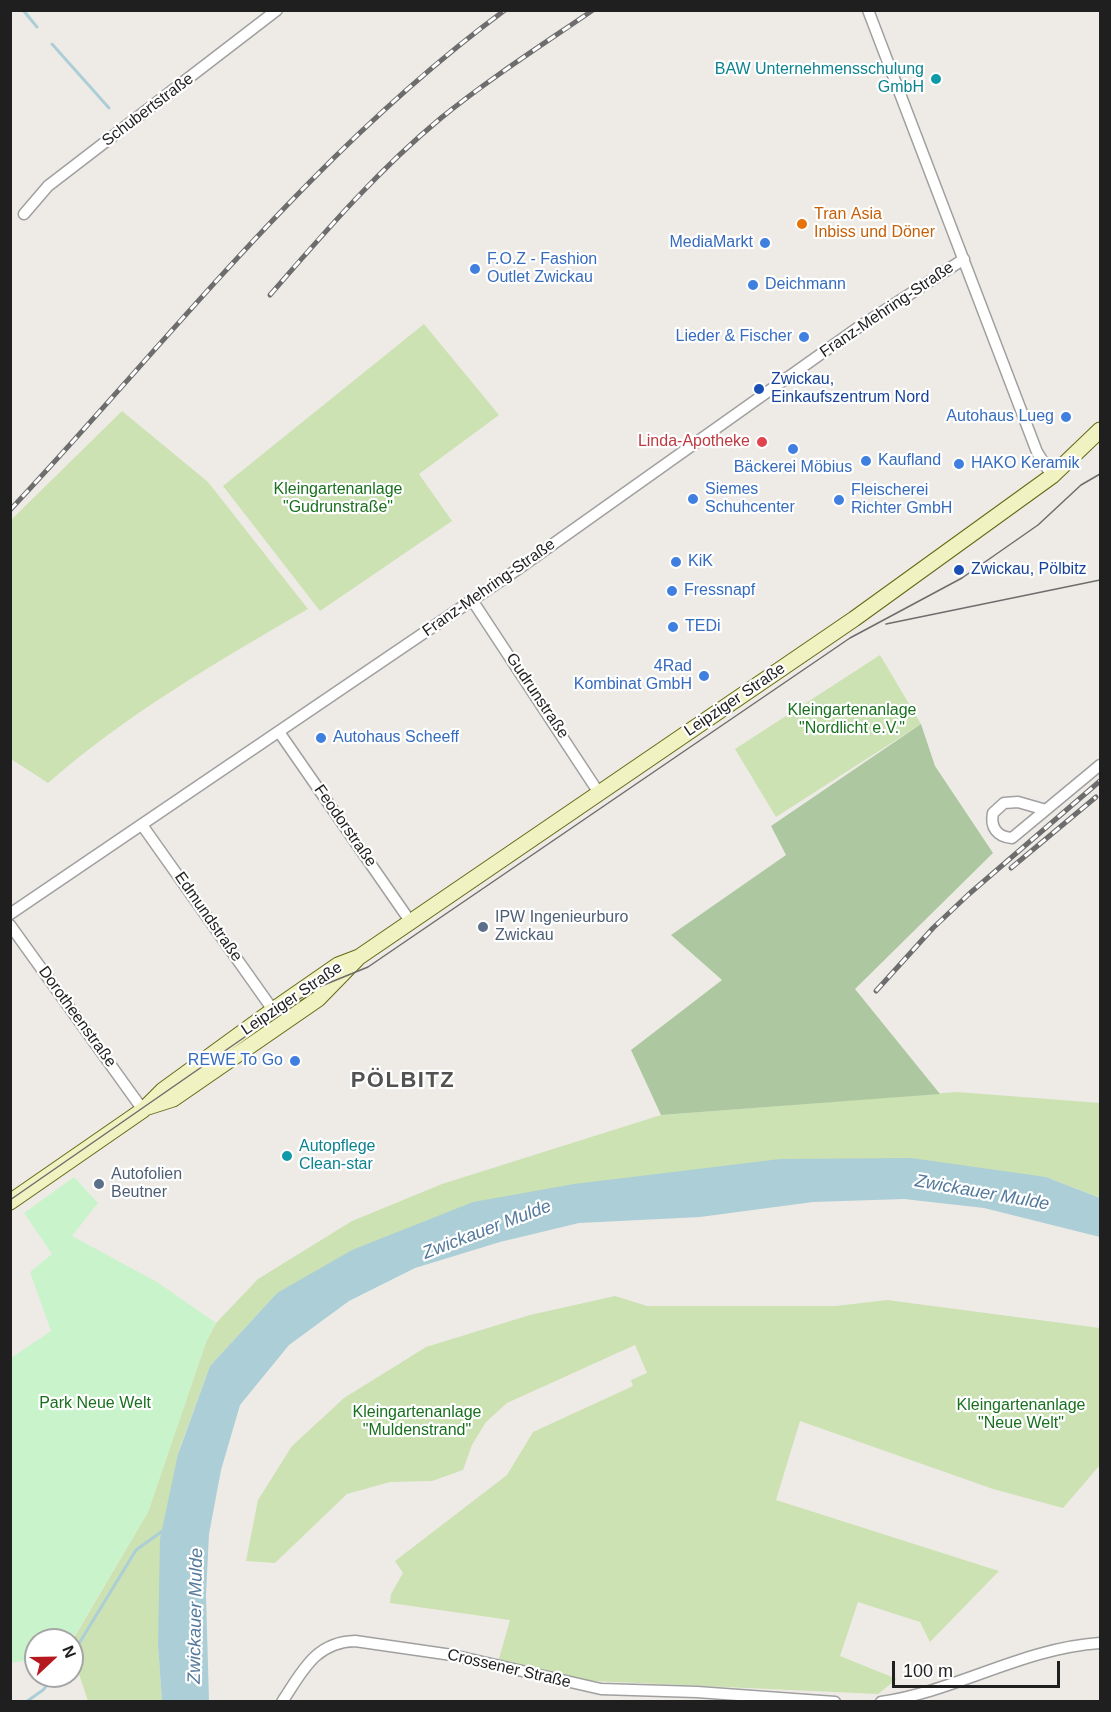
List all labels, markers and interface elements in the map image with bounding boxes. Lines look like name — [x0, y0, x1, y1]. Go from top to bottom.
place label: BAW Unternehmensschulung GmbH — [715, 60, 924, 98]
street label: Schubertstraße — [99, 69, 197, 151]
marker: BAW Unternehmensschulung GmbH — [929, 72, 943, 86]
place label: Tran Asia Inbiss und Döner — [814, 205, 935, 243]
marker: Tran Asia Inbiss und Döner — [795, 217, 809, 231]
place label: MediaMarkt — [669, 233, 753, 253]
marker: MediaMarkt — [758, 236, 772, 250]
place label: F.O.Z - Fashion Outlet Zwickau — [487, 250, 597, 288]
street label: Franz-Mehring-Straße — [816, 258, 958, 362]
marker: F.O.Z - Fashion Outlet Zwickau — [468, 262, 482, 276]
place label: Deichmann — [765, 275, 846, 295]
marker: Deichmann — [746, 278, 760, 292]
place label: Lieder & Fischer — [676, 327, 792, 347]
marker: Lieder & Fischer — [797, 330, 811, 344]
place label: Zwickau, Einkaufszentrum Nord — [771, 370, 929, 408]
marker: Zwickau, Einkaufszentrum Nord — [752, 382, 766, 396]
place label: Autohaus Lueg — [946, 407, 1054, 427]
marker: Autohaus Lueg — [1059, 410, 1073, 424]
place label: Linda-Apotheke — [638, 432, 750, 452]
marker: Linda-Apotheke — [755, 435, 769, 449]
marker: Bäckerei Möbius — [786, 442, 800, 456]
place label: Kaufland — [878, 451, 941, 471]
marker: Kaufland — [859, 454, 873, 468]
place label: HAKO Keramik — [971, 454, 1079, 474]
marker: HAKO Keramik — [952, 457, 966, 471]
place label: Bäckerei Möbius — [734, 458, 852, 478]
park label: Kleingartenanlage "Gudrunstraße" — [274, 480, 402, 518]
place label: Siemes Schuhcenter — [705, 480, 795, 518]
place label: Fleischerei Richter GmbH — [851, 481, 952, 519]
marker: Siemes Schuhcenter — [686, 492, 700, 506]
marker: Fleischerei Richter GmbH — [832, 493, 846, 507]
street label: Franz-Mehring-Straße — [419, 535, 559, 641]
place label: KiK — [688, 552, 713, 572]
marker: KiK — [669, 555, 683, 569]
place label: Zwickau, Pölbitz — [971, 560, 1087, 580]
marker: Zwickau, Pölbitz — [952, 563, 966, 577]
place label: Fressnapf — [684, 581, 755, 601]
marker: Fressnapf — [665, 584, 679, 598]
place label: TEDi — [685, 617, 721, 637]
marker: TEDi — [666, 620, 680, 634]
street label: Gudrunstraße — [501, 650, 573, 742]
place label: 4Rad Kombinat GmbH — [574, 657, 692, 695]
street label: Leipziger Straße — [681, 659, 789, 741]
marker: 4Rad Kombinat GmbH — [697, 669, 711, 683]
park label: Kleingartenanlage "Nordlicht e.V." — [788, 701, 916, 739]
place label: Autohaus Scheeff — [333, 728, 459, 748]
marker: Autohaus Scheeff — [314, 731, 328, 745]
street label: Feodorstraße — [310, 781, 380, 871]
street label: Edmundstraße — [170, 869, 246, 965]
place label: IPW Ingenieurburo Zwickau — [495, 908, 628, 946]
marker: IPW Ingenieurburo Zwickau — [476, 920, 490, 934]
street label: Leipziger Straße — [238, 958, 346, 1040]
street label: Dorotheenstraße — [34, 963, 120, 1071]
place label: REWE To Go — [188, 1051, 283, 1071]
marker: REWE To Go — [288, 1054, 302, 1068]
district label: PÖLBITZ — [351, 1068, 455, 1094]
place label: Autopflege Clean-star — [299, 1137, 376, 1175]
marker: Autopflege Clean-star — [280, 1149, 294, 1163]
place label: Autofolien Beutner — [111, 1165, 182, 1203]
water label: Zwickauer Mulde — [913, 1171, 1051, 1215]
marker: Autofolien Beutner — [92, 1177, 106, 1191]
water label: Zwickauer Mulde — [420, 1196, 554, 1264]
park label: Park Neue Welt — [39, 1394, 151, 1414]
park label: Kleingartenanlage "Neue Welt" — [957, 1396, 1085, 1434]
park label: Kleingartenanlage "Muldenstrand" — [353, 1403, 481, 1441]
water label: Zwickauer Mulde — [184, 1548, 208, 1684]
north arrow — [24, 1628, 84, 1688]
text: N — [59, 1643, 79, 1660]
street label: Crossener Straße — [445, 1645, 573, 1693]
scale bar — [895, 1649, 1063, 1687]
text: 100 m — [903, 1661, 953, 1681]

